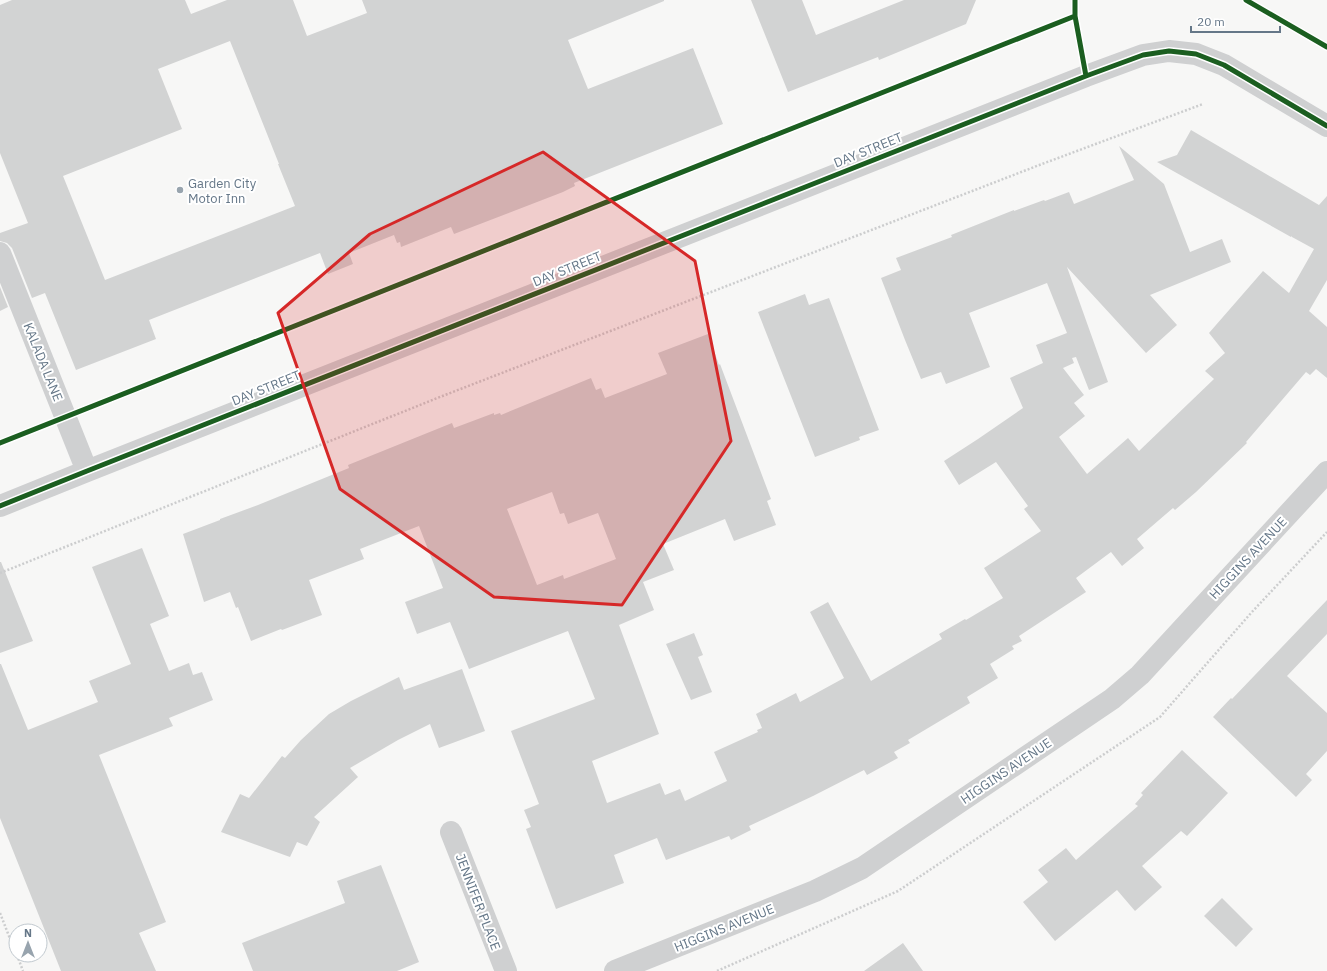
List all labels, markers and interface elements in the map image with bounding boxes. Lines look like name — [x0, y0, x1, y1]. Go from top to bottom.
scale bar — [1191, 8, 1280, 34]
text: 20 m — [1197, 14, 1225, 29]
street label: DAY STREET — [831, 128, 905, 171]
place label: Garden City Motor Inn — [188, 175, 257, 207]
marker: Garden City Motor Inn — [175, 185, 185, 195]
street label: DAY STREET — [530, 247, 604, 290]
street label: KALADA LANE — [19, 320, 67, 404]
street label: DAY STREET — [229, 366, 303, 409]
street label: HIGGINS AVENUE — [1206, 513, 1290, 603]
street label: HIGGINS AVENUE — [957, 734, 1055, 808]
street label: JENNIFER PLACE — [452, 851, 504, 953]
street label: HIGGINS AVENUE — [672, 900, 776, 956]
north arrow — [8, 923, 48, 963]
text: N — [24, 926, 32, 940]

